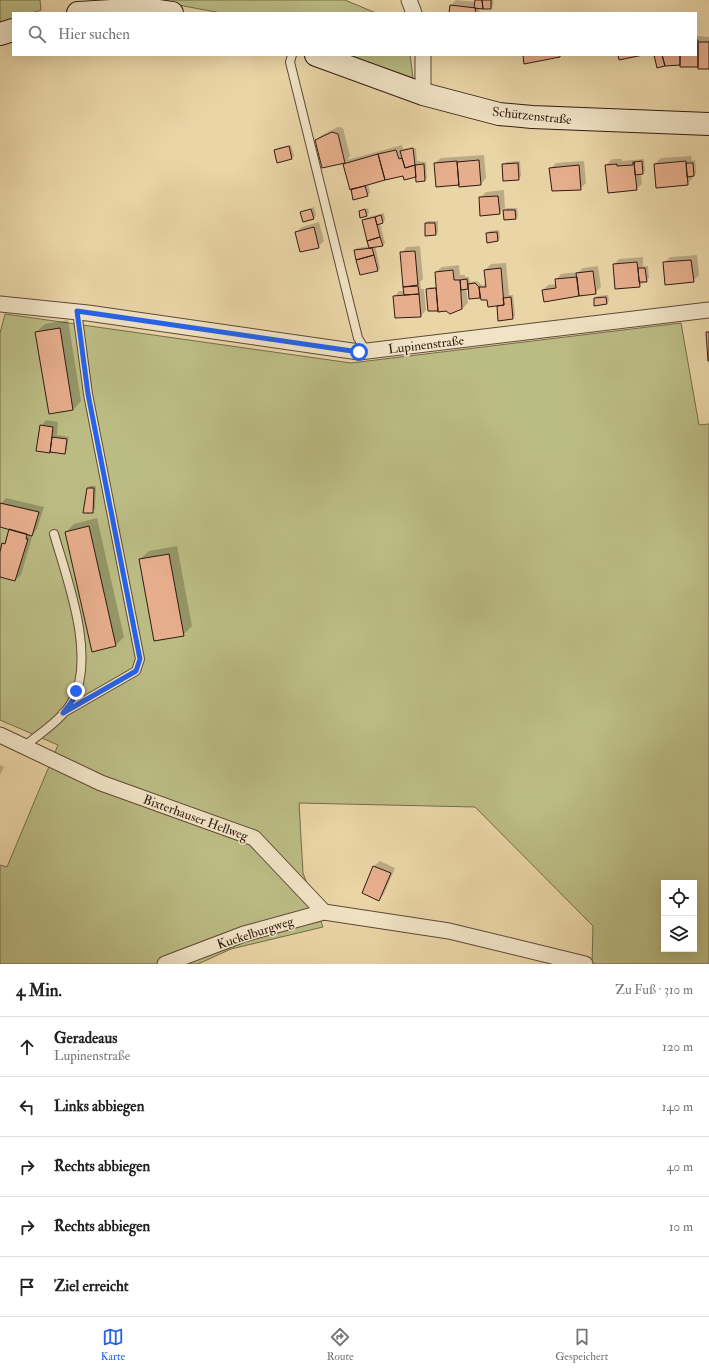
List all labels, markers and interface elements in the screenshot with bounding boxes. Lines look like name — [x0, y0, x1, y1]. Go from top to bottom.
search box — [12, 12, 697, 56]
icon: search — [26, 23, 48, 45]
text: Hier suchen — [58, 25, 130, 44]
street label: Schützenstraße — [491, 104, 573, 128]
street label: Lupinenstraße — [387, 332, 466, 359]
route start — [350, 343, 368, 361]
route end — [67, 682, 85, 700]
street label: Bixterhauser Hellweg — [141, 791, 251, 845]
map controls — [661, 880, 697, 952]
button: locate — [661, 880, 697, 916]
street label: Kuckelburgweg — [215, 913, 296, 953]
button: layers — [661, 916, 697, 952]
text: 4 Min. — [16, 980, 62, 1001]
text: Zu Fuß · 310 m — [615, 982, 693, 998]
text: Geradeaus — [54, 1029, 117, 1048]
icon: ahead — [16, 1036, 38, 1058]
text: 120 m — [662, 1039, 693, 1055]
text: Lupinenstraße — [54, 1048, 130, 1064]
icon: left — [16, 1096, 38, 1118]
text: Links abbiegen — [54, 1097, 144, 1116]
text: 140 m — [662, 1099, 693, 1115]
icon: right — [16, 1156, 38, 1178]
text: Rechts abbiegen — [54, 1157, 150, 1176]
text: 40 m — [667, 1159, 693, 1175]
icon: right — [16, 1216, 38, 1238]
text: Rechts abbiegen — [54, 1217, 150, 1236]
text: 10 m — [669, 1219, 693, 1235]
icon: arrive — [16, 1276, 38, 1298]
text: Ziel erreicht — [54, 1277, 129, 1296]
tab: Karte — [101, 1326, 125, 1363]
tab: Route — [327, 1326, 354, 1363]
tab: Gespeichert — [555, 1326, 608, 1363]

